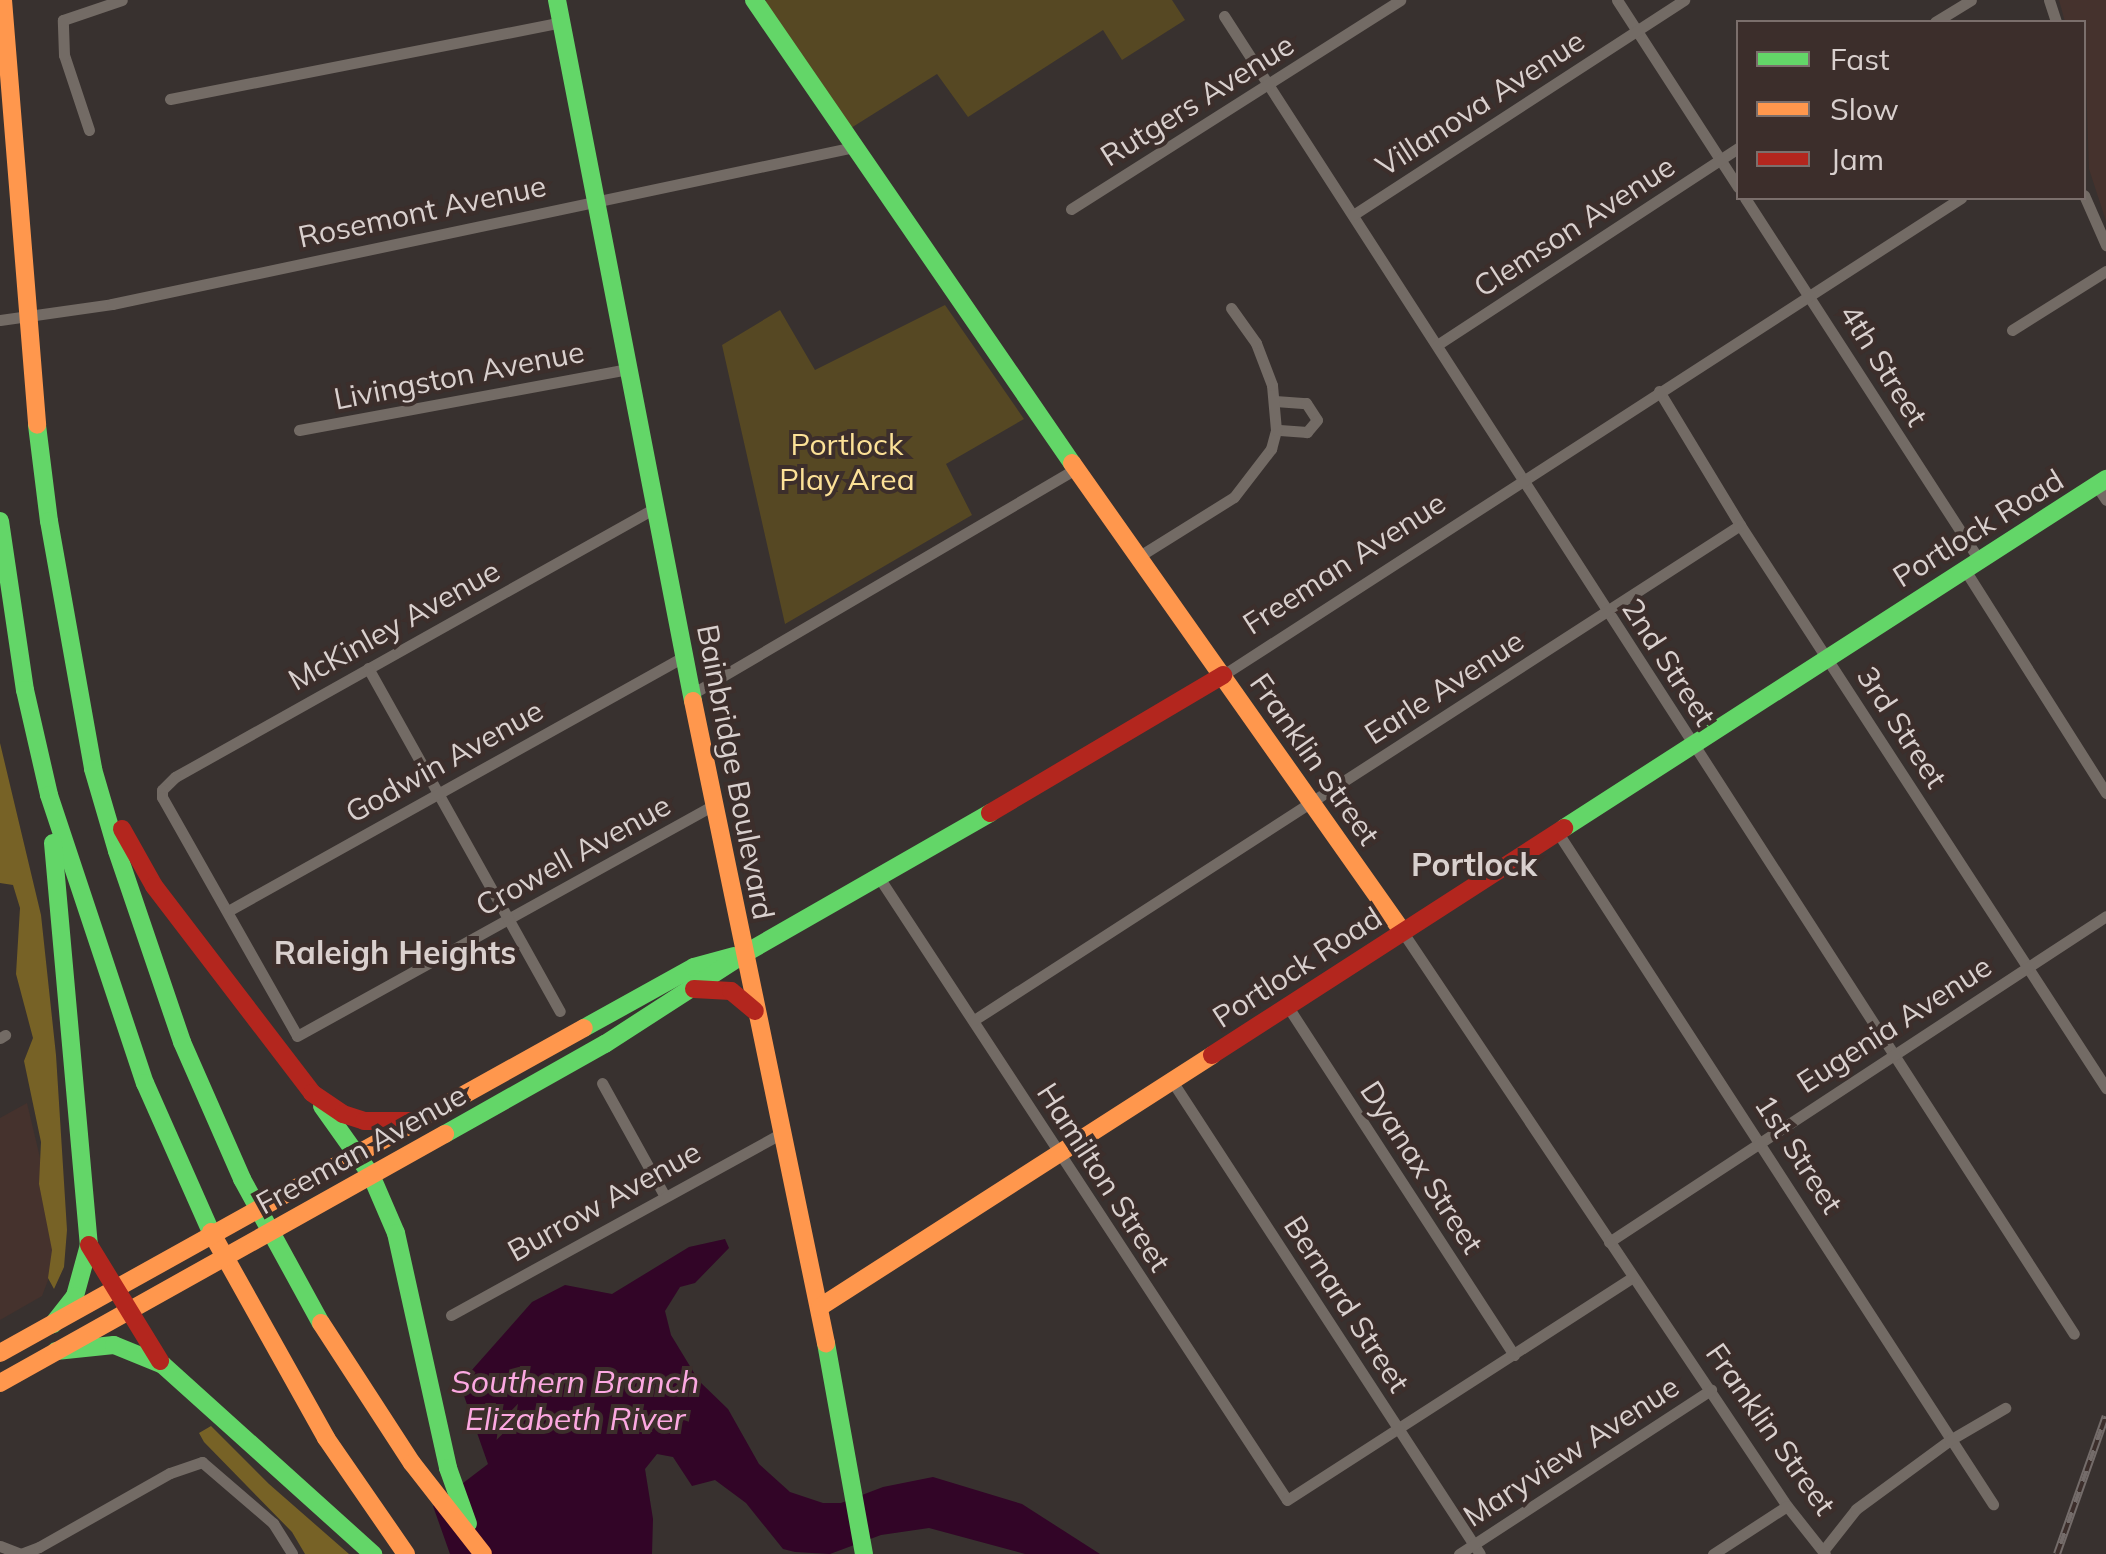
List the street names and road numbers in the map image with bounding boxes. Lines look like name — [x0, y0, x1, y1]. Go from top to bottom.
street label: Villanova Avenue — [1369, 22, 1591, 184]
street label: Rutgers Avenue — [1094, 26, 1300, 174]
street label: Clemson Avenue — [1467, 148, 1681, 304]
street label: Rosemont Avenue — [295, 167, 549, 255]
street label: 4th Street — [1832, 297, 1936, 433]
street label: Livingston Avenue — [331, 333, 587, 417]
street label: Portlock Road — [1886, 461, 2070, 595]
street label: Freeman Avenue — [1236, 484, 1452, 642]
street label: McKinley Avenue — [282, 552, 506, 698]
street label: 2nd Street — [1615, 592, 1723, 732]
street label: Bainbridge Boulevard — [690, 621, 782, 923]
street label: Earle Avenue — [1358, 622, 1530, 752]
street label: 3rd Street — [1849, 660, 1955, 794]
street label: Franklin Street — [1243, 666, 1387, 852]
street label: Godwin Avenue — [339, 692, 549, 830]
street label: Crowell Avenue — [469, 787, 677, 923]
street label: Portlock Road — [1206, 899, 1388, 1035]
street label: Eugenia Avenue — [1790, 948, 1998, 1100]
street label: Dyanax Street — [1353, 1074, 1491, 1260]
street label: Freeman Avenue — [250, 1076, 472, 1222]
street label: Hamilton Street — [1030, 1076, 1178, 1278]
street label: 1st Street — [1747, 1088, 1851, 1220]
street label: Burrow Avenue — [501, 1133, 707, 1269]
street label: Bernard Street — [1277, 1209, 1417, 1399]
street label: Franklin Street — [1699, 1336, 1843, 1522]
street label: Maryview Avenue — [1457, 1368, 1685, 1534]

